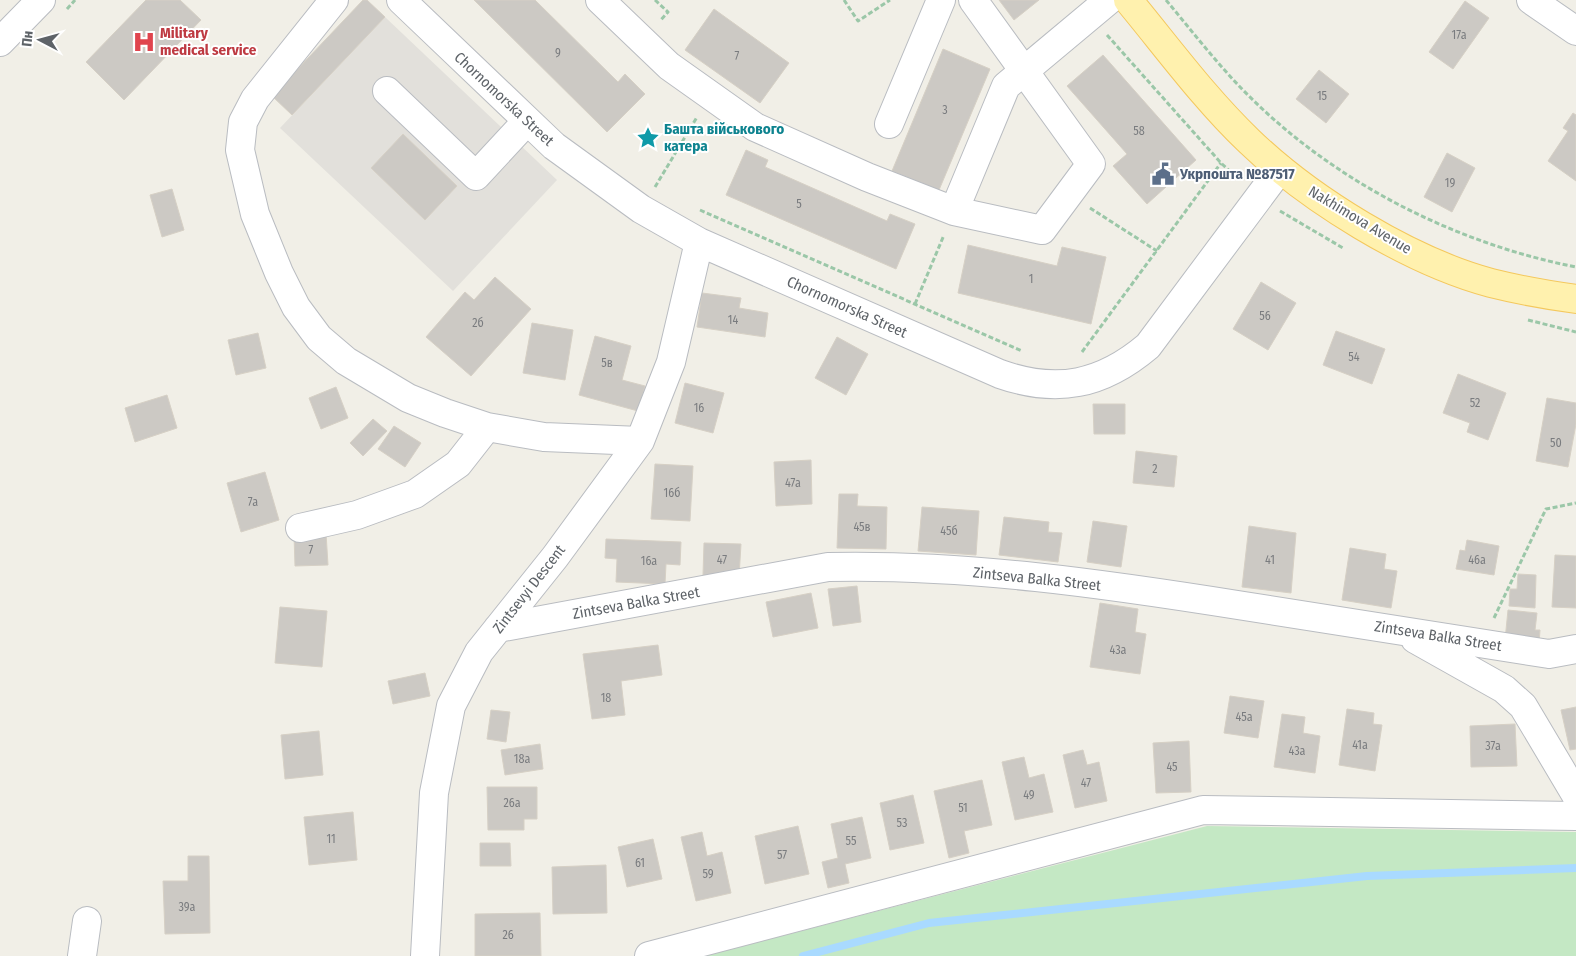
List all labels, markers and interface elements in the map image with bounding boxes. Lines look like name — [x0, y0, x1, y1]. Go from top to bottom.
north arrow — [15, 15, 65, 65]
place label: Military medical service — [160, 24, 257, 59]
house number: 17а — [1451, 28, 1467, 42]
hospital icon: Military medical service — [131, 29, 157, 55]
text: Пн — [18, 30, 37, 47]
house number: 9 — [555, 46, 561, 60]
street label: Chornomorska Street — [450, 48, 558, 150]
house number: 7 — [735, 49, 740, 63]
house number: 15 — [1317, 89, 1328, 103]
house number: 3 — [942, 103, 948, 117]
place label: Башта військового катера — [664, 120, 784, 155]
house number: 58 — [1133, 124, 1145, 138]
place icon: Башта військового катера — [635, 125, 661, 151]
public building icon: Укрпошта №87517 — [1150, 161, 1176, 187]
place label: Укрпошта №87517 — [1179, 165, 1295, 183]
house number: 19 — [1445, 176, 1455, 190]
street label: Nakhimova Avenue — [1305, 182, 1415, 258]
house number: 5 — [796, 197, 802, 211]
street label: Chornomorska Street — [784, 272, 910, 342]
house number: 1 — [1029, 272, 1033, 286]
house number: 56 — [1259, 309, 1271, 323]
house number: 14 — [728, 313, 738, 327]
house number: 2б — [472, 316, 484, 330]
house number: 54 — [1348, 350, 1360, 364]
house number: 5в — [601, 356, 613, 370]
house number: 52 — [1470, 396, 1480, 410]
house number: 16 — [694, 401, 704, 415]
house number: 50 — [1550, 436, 1562, 450]
house number: 2 — [1152, 462, 1158, 476]
house number: 47а — [785, 476, 801, 490]
house number: 16б — [664, 486, 680, 500]
house number: 7а — [248, 495, 258, 509]
house number: 45в — [853, 520, 871, 534]
house number: 45б — [940, 524, 958, 538]
street label: Zintsevyi Descent — [489, 541, 569, 637]
house number: 7 — [309, 543, 314, 557]
house number: 47 — [717, 553, 727, 567]
house number: 41 — [1265, 553, 1275, 567]
house number: 46а — [1468, 553, 1486, 567]
house number: 16а — [641, 554, 657, 568]
street label: Zintseva Balka Street — [972, 563, 1102, 595]
street label: Zintseva Balka Street — [571, 583, 701, 623]
street label: Zintseva Balka Street — [1373, 617, 1503, 655]
house number: 43а — [1110, 643, 1127, 657]
house number: 18 — [601, 691, 611, 705]
house number: 45а — [1235, 710, 1253, 724]
house number: 41а — [1352, 738, 1368, 752]
house number: 37а — [1485, 739, 1501, 753]
house number: 43а — [1289, 744, 1306, 758]
house number: 18а — [514, 752, 530, 766]
house number: 45 — [1166, 760, 1178, 774]
house number: 47 — [1081, 776, 1091, 790]
house number: 49 — [1023, 788, 1035, 802]
house number: 26а — [503, 796, 521, 810]
house number: 51 — [958, 801, 968, 815]
house number: 53 — [897, 816, 907, 830]
house number: 11 — [326, 832, 336, 846]
house number: 55 — [846, 834, 857, 848]
house number: 57 — [777, 848, 787, 862]
house number: 61 — [635, 856, 645, 870]
house number: 59 — [702, 867, 714, 881]
house number: 39а — [179, 900, 196, 914]
house number: 26 — [502, 928, 514, 942]

